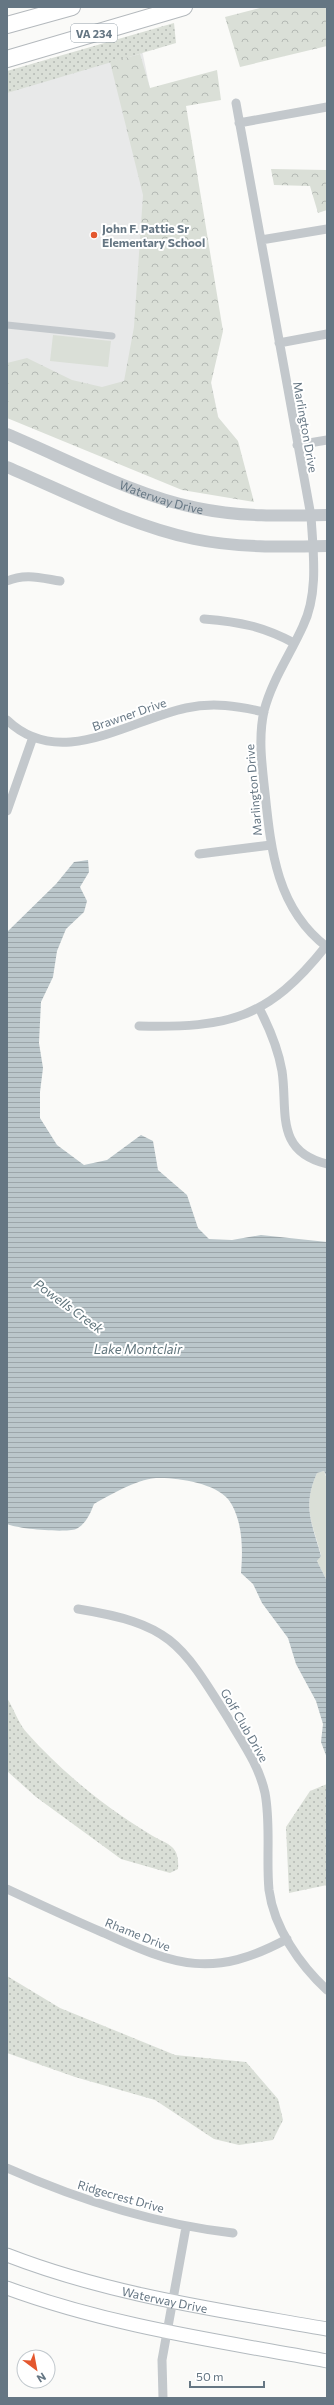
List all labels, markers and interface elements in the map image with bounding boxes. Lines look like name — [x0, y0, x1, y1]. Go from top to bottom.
road number: VA 234 — [71, 24, 117, 42]
place label: John F. Pattie Sr Elementary School — [102, 221, 205, 249]
marker: John F. Pattie Sr Elementary School — [89, 230, 99, 240]
street label: Marlington Drive — [291, 380, 321, 474]
street label: Waterway Drive — [117, 477, 205, 516]
street label: Brawner Drive — [90, 695, 168, 733]
street label: Marlington Drive — [242, 744, 264, 836]
water label: Powells Creek — [31, 1275, 108, 1337]
water label: Lake Montclair — [94, 1341, 183, 1357]
street label: Golf Club Drive — [218, 1686, 272, 1764]
street label: Rhame Drive — [103, 1915, 173, 1953]
street label: Ridgecrest Drive — [76, 2177, 166, 2215]
street label: Waterway Drive — [120, 2283, 209, 2315]
north arrow — [16, 2349, 56, 2389]
scale bar — [190, 2363, 264, 2389]
text: 50 m — [196, 2369, 224, 2383]
text: N — [35, 2370, 49, 2386]

